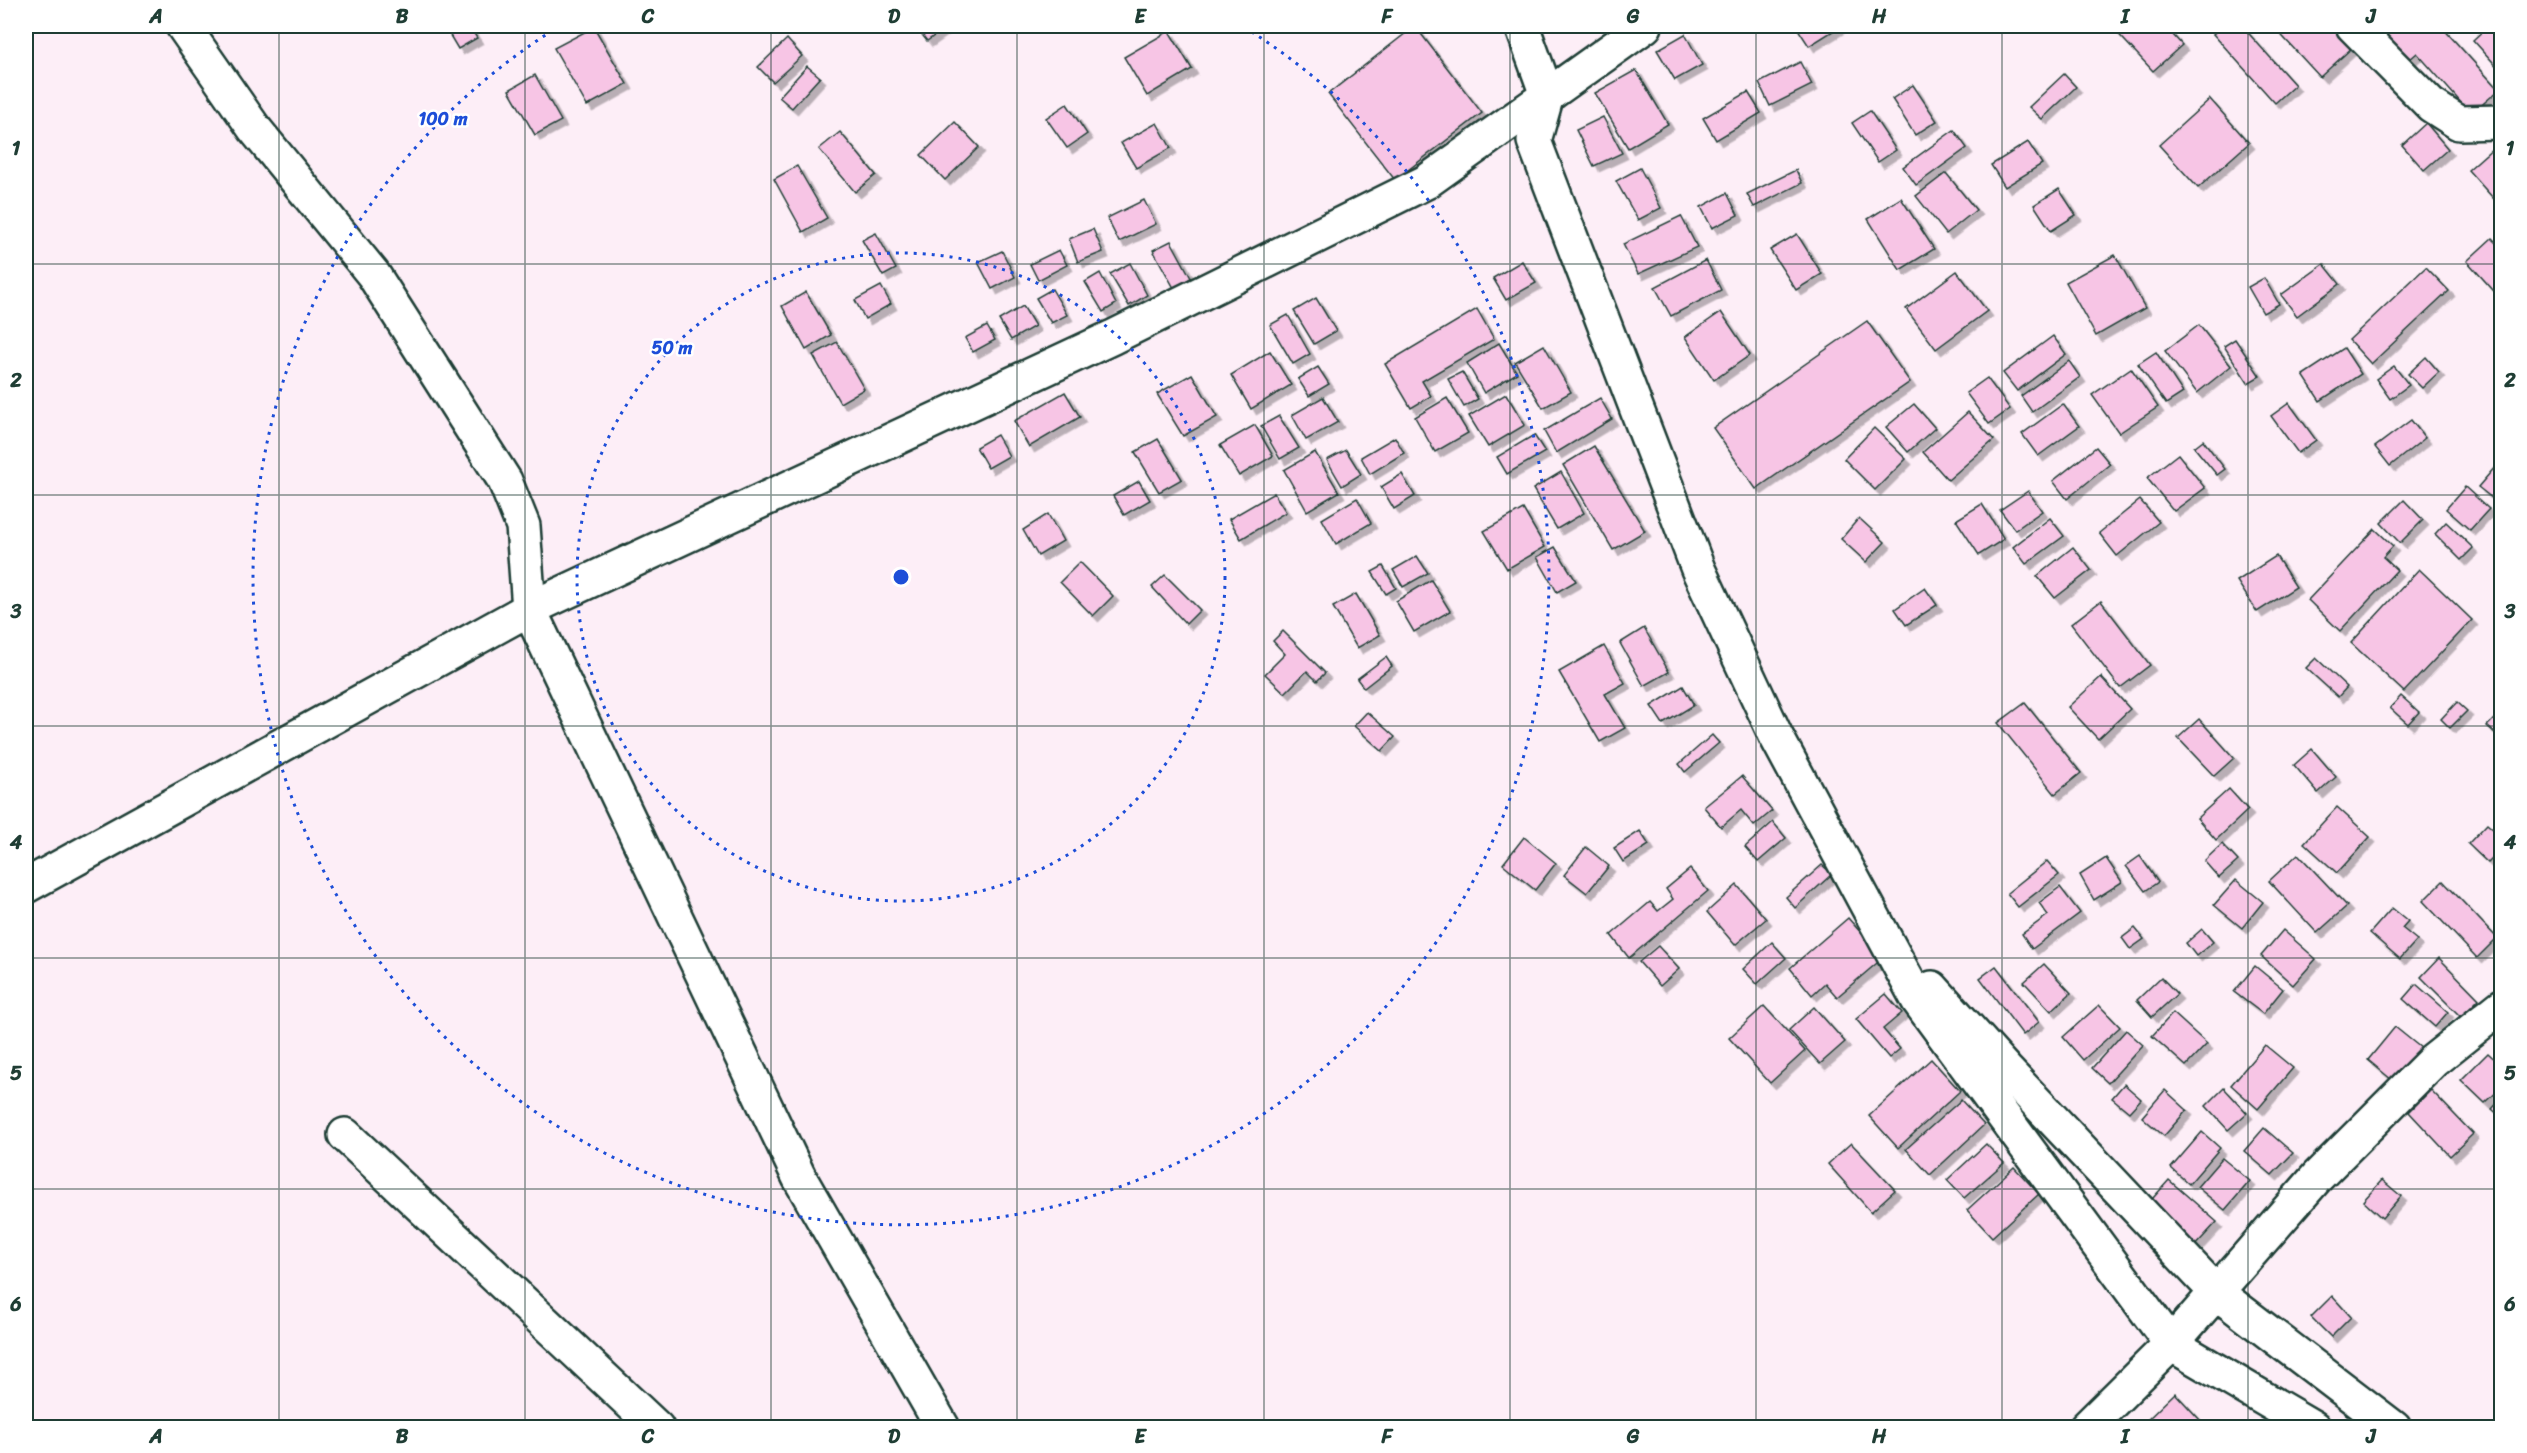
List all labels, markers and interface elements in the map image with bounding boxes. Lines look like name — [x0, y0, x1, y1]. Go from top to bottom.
text: A — [148, 0, 163, 34]
text: B — [396, 0, 409, 34]
text: C — [641, 0, 655, 34]
text: D — [888, 0, 901, 34]
text: E — [1134, 0, 1147, 34]
text: F — [1381, 0, 1394, 34]
text: G — [1626, 0, 1640, 34]
text: H — [1871, 0, 1887, 34]
text: I — [2120, 0, 2131, 34]
text: J — [2365, 0, 2377, 34]
text: 100 m — [419, 103, 468, 135]
text: 1 — [12, 131, 21, 166]
text: 1 — [2506, 131, 2515, 166]
text: 50 m — [652, 332, 693, 364]
text: 2 — [9, 363, 22, 398]
text: 2 — [2503, 363, 2516, 398]
centre of rings — [891, 567, 911, 587]
text: 3 — [10, 594, 22, 629]
text: 3 — [2504, 594, 2516, 629]
text: 4 — [9, 825, 23, 860]
text: 4 — [2503, 825, 2517, 860]
text: 5 — [10, 1056, 22, 1091]
text: 5 — [2504, 1056, 2516, 1091]
text: 6 — [9, 1287, 22, 1322]
text: 6 — [2503, 1287, 2516, 1322]
text: A — [148, 1419, 163, 1453]
text: B — [396, 1419, 409, 1453]
text: C — [641, 1419, 655, 1453]
text: D — [888, 1419, 901, 1453]
text: E — [1134, 1419, 1147, 1453]
text: F — [1381, 1419, 1394, 1453]
text: G — [1626, 1419, 1640, 1453]
text: H — [1871, 1419, 1887, 1453]
text: I — [2120, 1419, 2131, 1453]
text: J — [2365, 1419, 2377, 1453]

